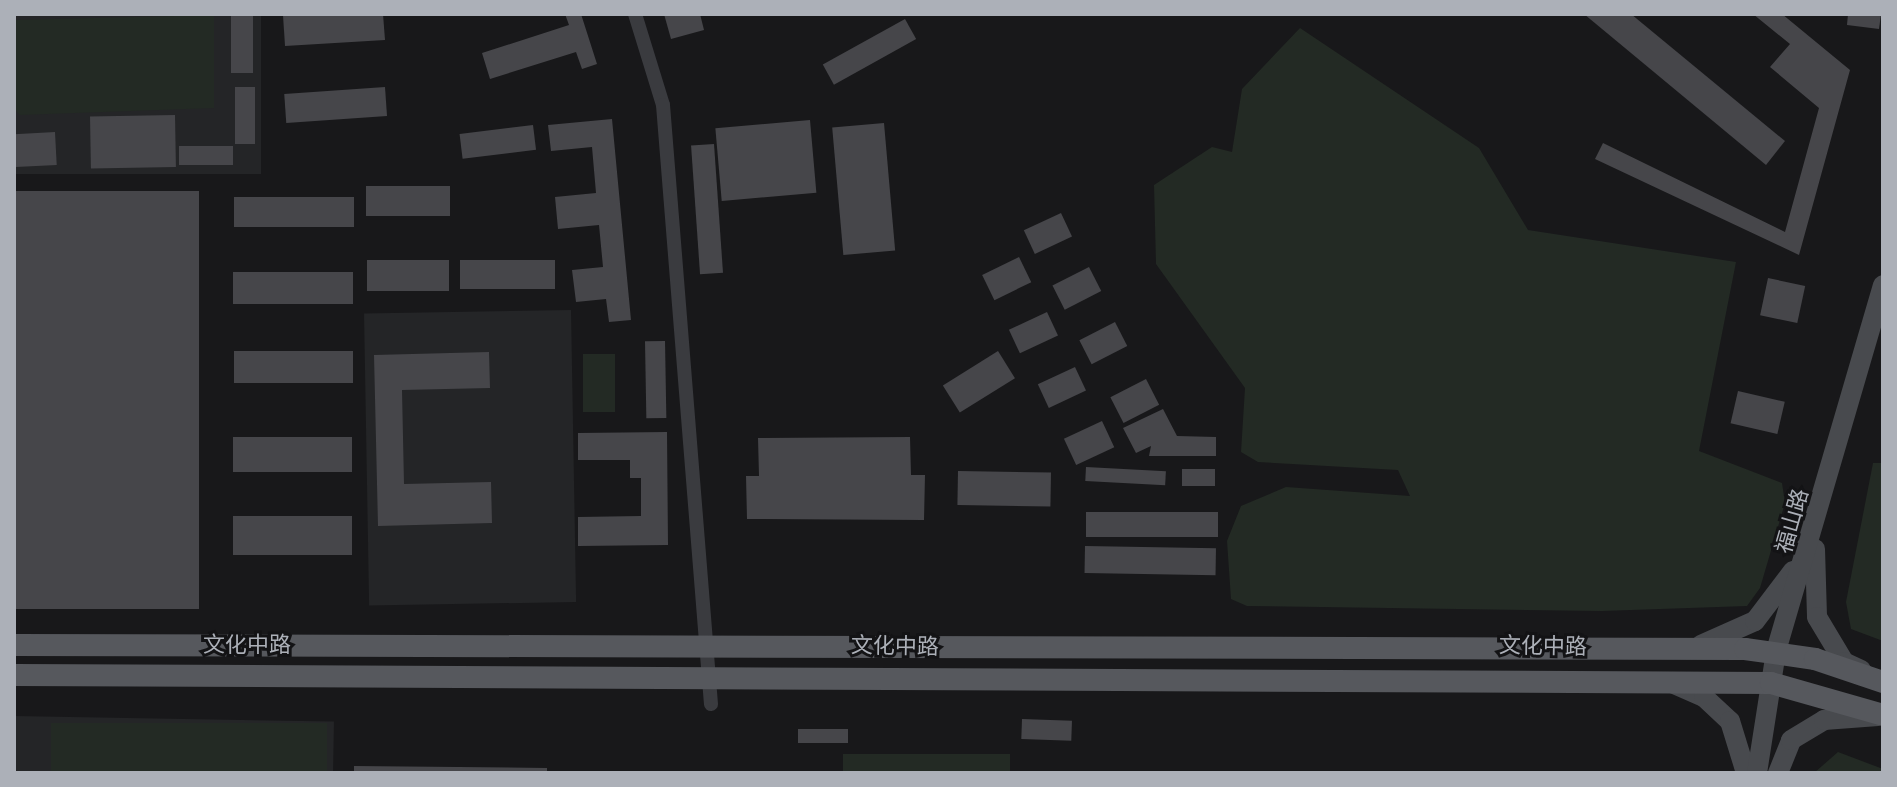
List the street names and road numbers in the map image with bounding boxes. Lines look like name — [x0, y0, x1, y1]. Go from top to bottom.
street label: 福山路 — [1770, 486, 1814, 556]
street label: 文化中路 — [203, 632, 291, 658]
street label: 文化中路 — [851, 632, 939, 660]
street label: 文化中路 — [1499, 632, 1587, 660]

